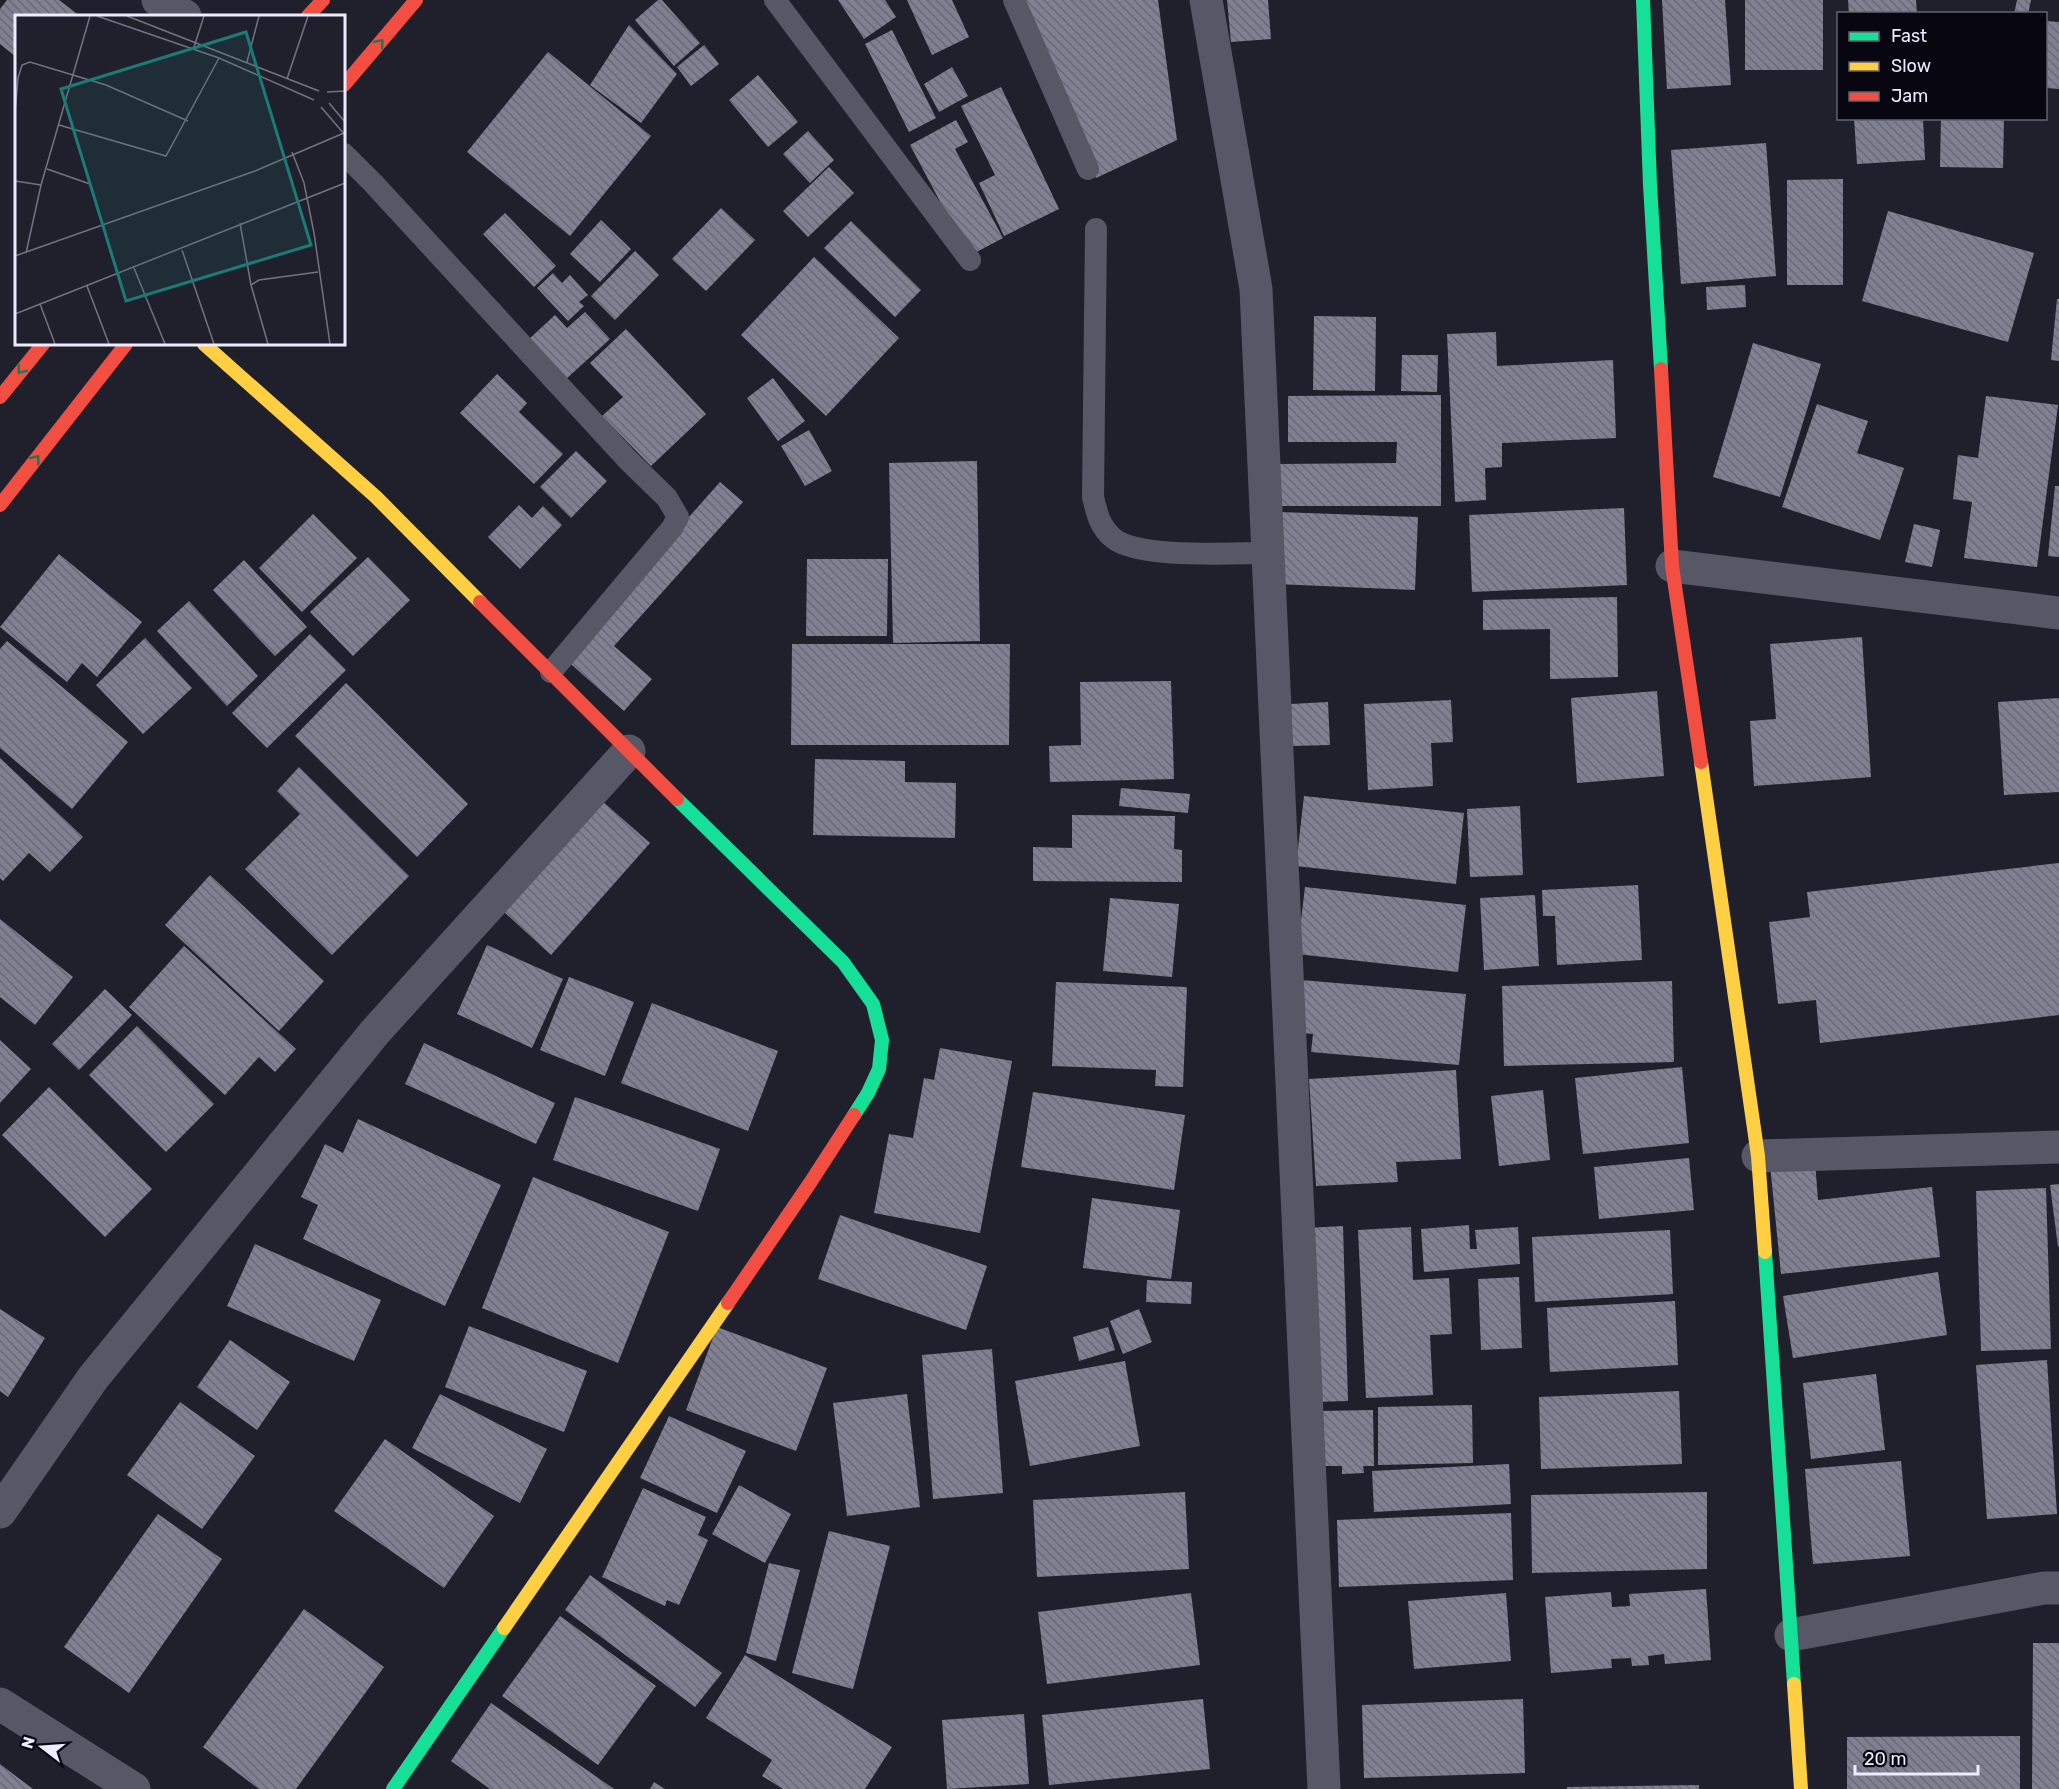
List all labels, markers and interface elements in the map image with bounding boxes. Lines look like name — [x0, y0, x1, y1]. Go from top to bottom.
legend — [1837, 12, 2047, 120]
inset map — [15, 15, 345, 345]
text: Fast — [1891, 25, 1927, 47]
one-way arrow — [373, 39, 384, 50]
text: Slow — [1891, 55, 1931, 77]
text: Jam — [1891, 85, 1928, 107]
one-way arrow — [18, 364, 29, 375]
one-way arrow — [28, 454, 39, 465]
north arrow — [12, 1717, 72, 1777]
text: N — [17, 1734, 39, 1751]
scale bar — [1855, 1738, 1978, 1776]
text: 20 m — [1864, 1748, 1906, 1770]

